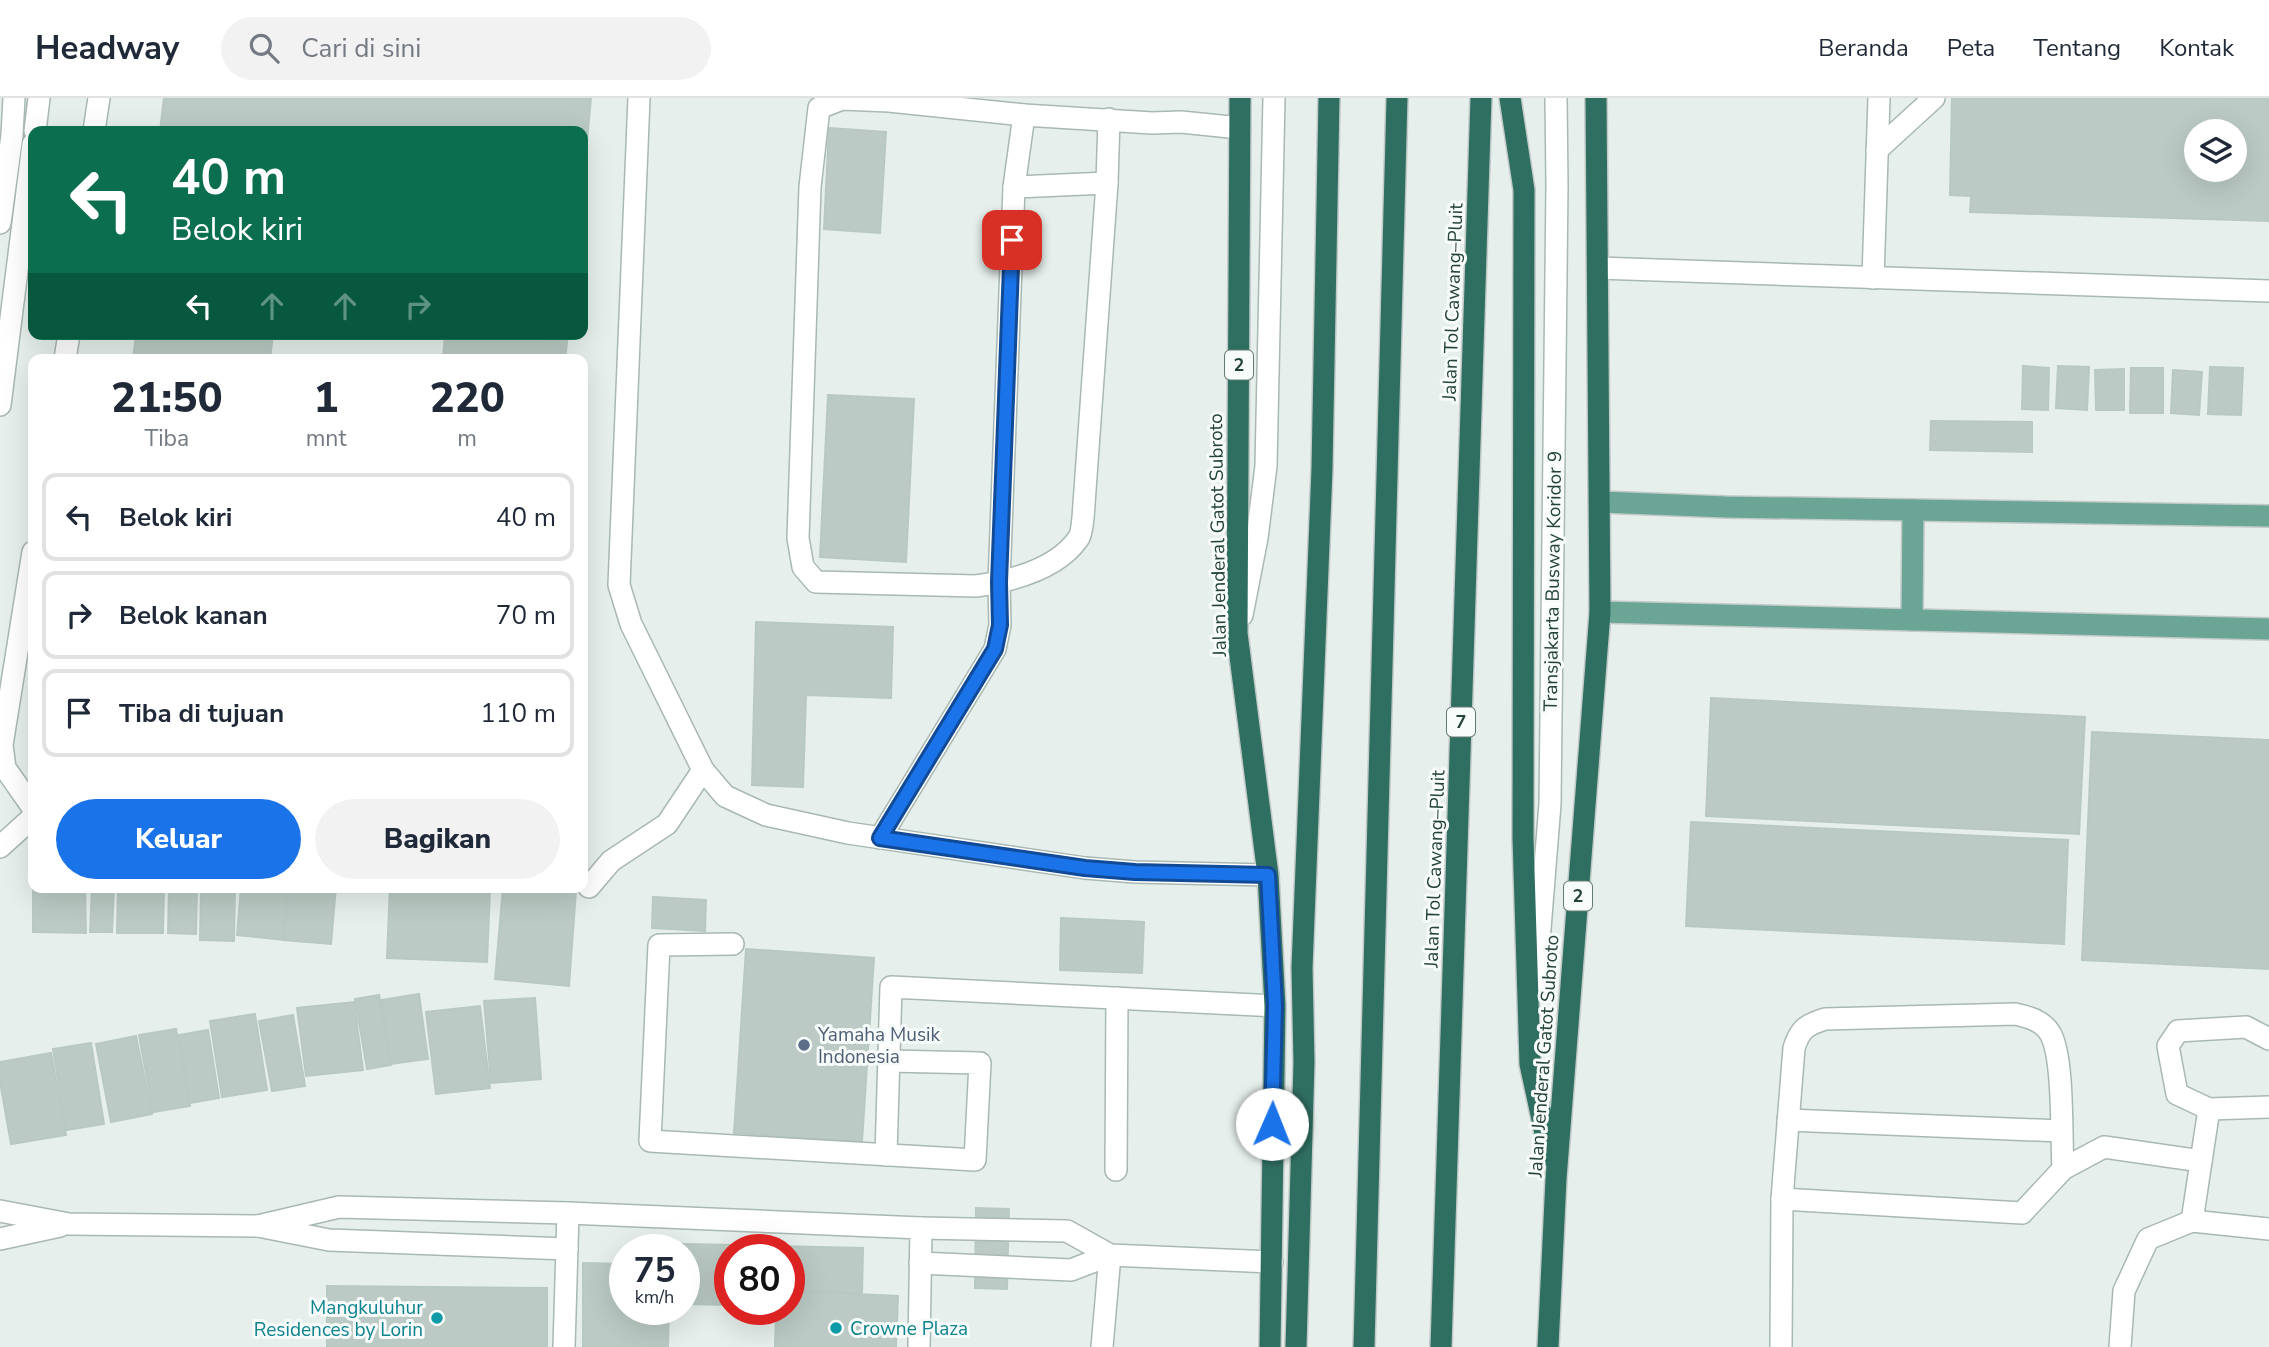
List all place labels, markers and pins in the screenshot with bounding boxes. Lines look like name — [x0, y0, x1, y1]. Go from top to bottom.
pin — [982, 210, 1042, 270]
place label: Yamaha Musik Indonesia — [817, 1022, 940, 1070]
marker: Yamaha Musik Indonesia — [796, 1037, 812, 1053]
place label: Mangkuluhur Residences by Lorin — [254, 1295, 423, 1343]
marker: Mangkuluhur Residences by Lorin — [429, 1310, 445, 1326]
place label: Crowne Plaza — [850, 1316, 968, 1342]
marker: Crowne Plaza — [828, 1320, 844, 1336]

